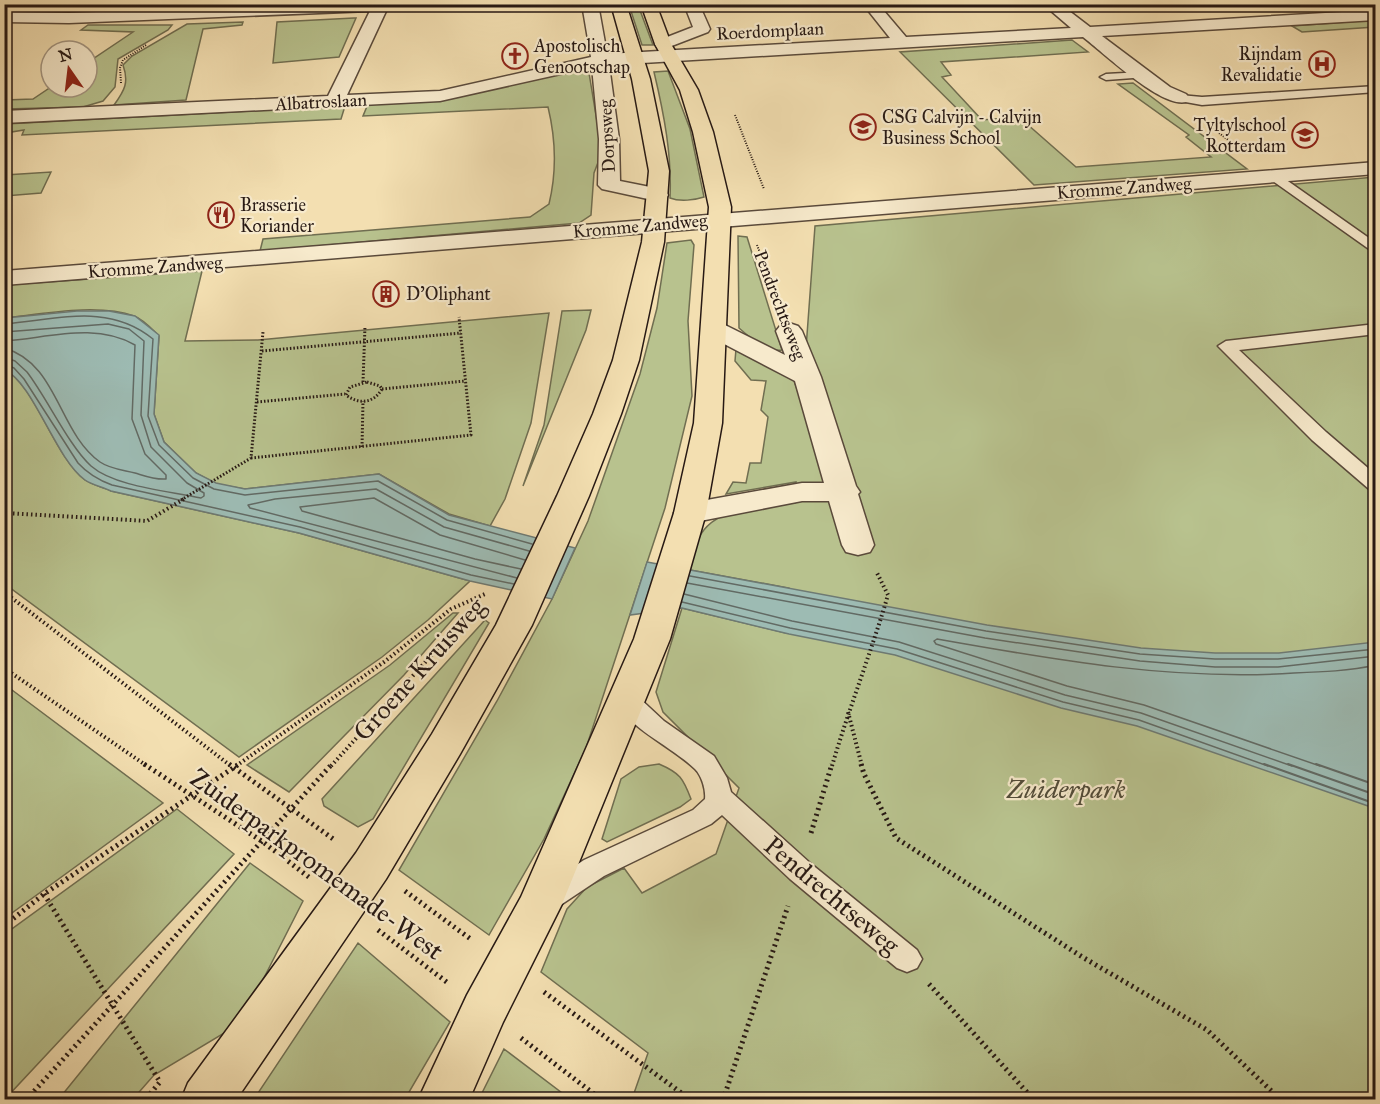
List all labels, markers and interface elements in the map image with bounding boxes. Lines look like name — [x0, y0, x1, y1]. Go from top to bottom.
street label: Roerdomplaan — [716, 17, 825, 45]
place label: Apostolisch Genootschap — [533, 35, 630, 78]
north arrow — [39, 39, 99, 99]
church icon: Apostolisch Genootschap — [500, 41, 530, 71]
place label: Rijndam Revalidatie — [1221, 43, 1302, 86]
text: N — [57, 44, 75, 66]
hospital icon: Rijndam Revalidatie — [1307, 49, 1337, 79]
street label: Albatroslaan — [274, 89, 368, 115]
street label: Dorpsweg — [594, 98, 621, 173]
place label: CSG Calvijn - Calvijn Business School — [882, 106, 1042, 149]
school or university icon: CSG Calvijn - Calvijn Business School — [848, 112, 878, 142]
place label: Tyltylschool Rotterdam — [1194, 114, 1286, 157]
school or university icon: Tyltylschool Rotterdam — [1290, 120, 1320, 150]
street label: Kromme Zandweg — [1056, 172, 1193, 205]
place label: Brasserie Koriander — [240, 194, 314, 237]
restaurant icon: Brasserie Koriander — [206, 200, 236, 230]
street label: Kromme Zandweg — [572, 209, 709, 244]
street label: Pendrechtseweg — [748, 247, 811, 364]
street label: Kromme Zandweg — [87, 251, 224, 284]
building icon: D'Oliphant — [371, 279, 401, 309]
place label: D'Oliphant — [406, 283, 491, 305]
street label: Groene Kruisweg — [346, 590, 492, 747]
street label: Zuiderparkpromemade-West — [184, 761, 450, 967]
park label: Zuiderpark — [1005, 773, 1126, 806]
street label: Pendrechtseweg — [758, 829, 907, 962]

